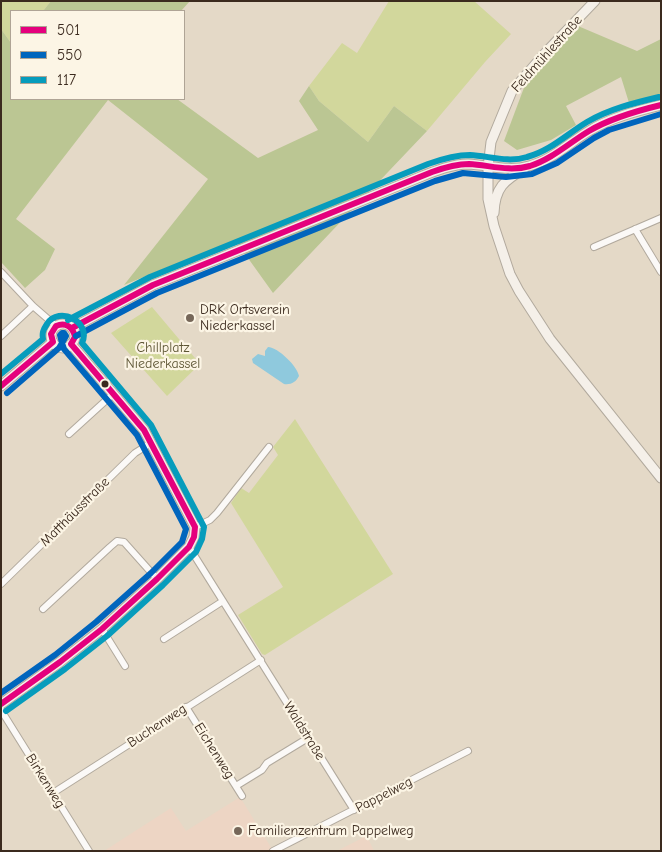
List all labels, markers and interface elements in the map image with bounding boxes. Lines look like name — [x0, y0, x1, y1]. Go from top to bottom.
legend — [10, 10, 185, 100]
street label: Feldmühlestraße — [508, 12, 586, 96]
text: 501 — [57, 21, 80, 39]
text: 550 — [57, 46, 82, 64]
text: 117 — [57, 71, 76, 89]
place label: DRK Ortsverein Niederkassel — [200, 302, 290, 334]
marker: DRK Ortsverein Niederkassel — [184, 312, 196, 324]
park label: Chillplatz Niederkassel — [126, 340, 200, 372]
unlabelled marker — [100, 379, 110, 389]
street label: Matthäusstraße — [37, 474, 113, 550]
street label: Waldstraße — [279, 699, 329, 763]
street label: Buchenweg — [124, 701, 190, 751]
street label: Eichenweg — [190, 720, 238, 782]
street label: Birkenweg — [22, 751, 68, 811]
street label: Pappelweg — [353, 773, 415, 817]
place label: Familienzentrum Pappelweg — [248, 823, 414, 839]
marker: Familienzentrum Pappelweg — [232, 825, 244, 837]

